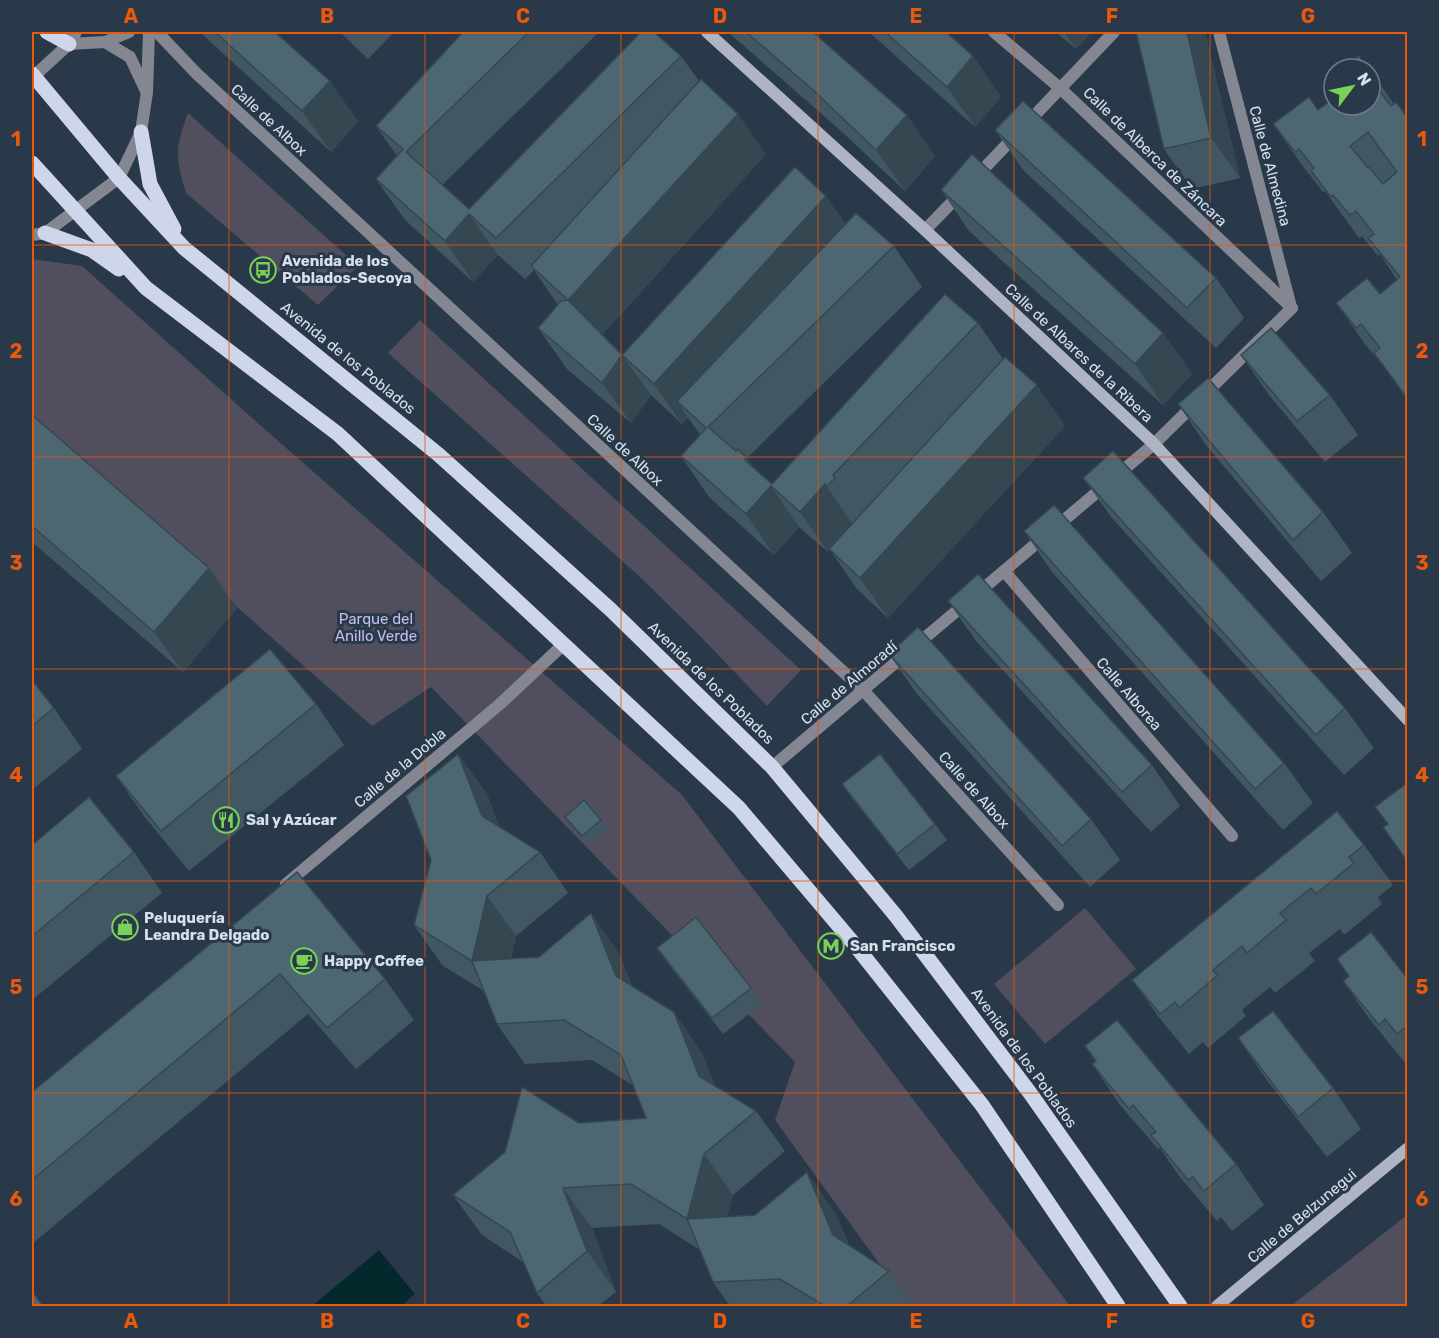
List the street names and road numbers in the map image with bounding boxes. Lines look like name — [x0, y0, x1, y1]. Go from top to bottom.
street label: Calle de Albox — [227, 80, 311, 160]
street label: Calle de Alberca de Záncara — [1079, 84, 1231, 230]
street label: Calle de Almedina — [1245, 104, 1295, 228]
street label: Calle de Albares de la Ribera — [1001, 280, 1157, 426]
street label: Avenida de los Poblados — [277, 298, 419, 418]
street label: Calle de Albox — [583, 410, 667, 490]
street label: Avenida de los Poblados — [644, 618, 778, 748]
street label: Calle de Almoradí — [797, 637, 902, 729]
street label: Calle Alborea — [1092, 654, 1166, 734]
street label: Calle de la Dobla — [351, 724, 449, 812]
street label: Calle de Albox — [935, 748, 1013, 832]
street label: Avenida de los Poblados — [967, 985, 1081, 1132]
street label: Calle de Belzunegui — [1244, 1165, 1360, 1267]

